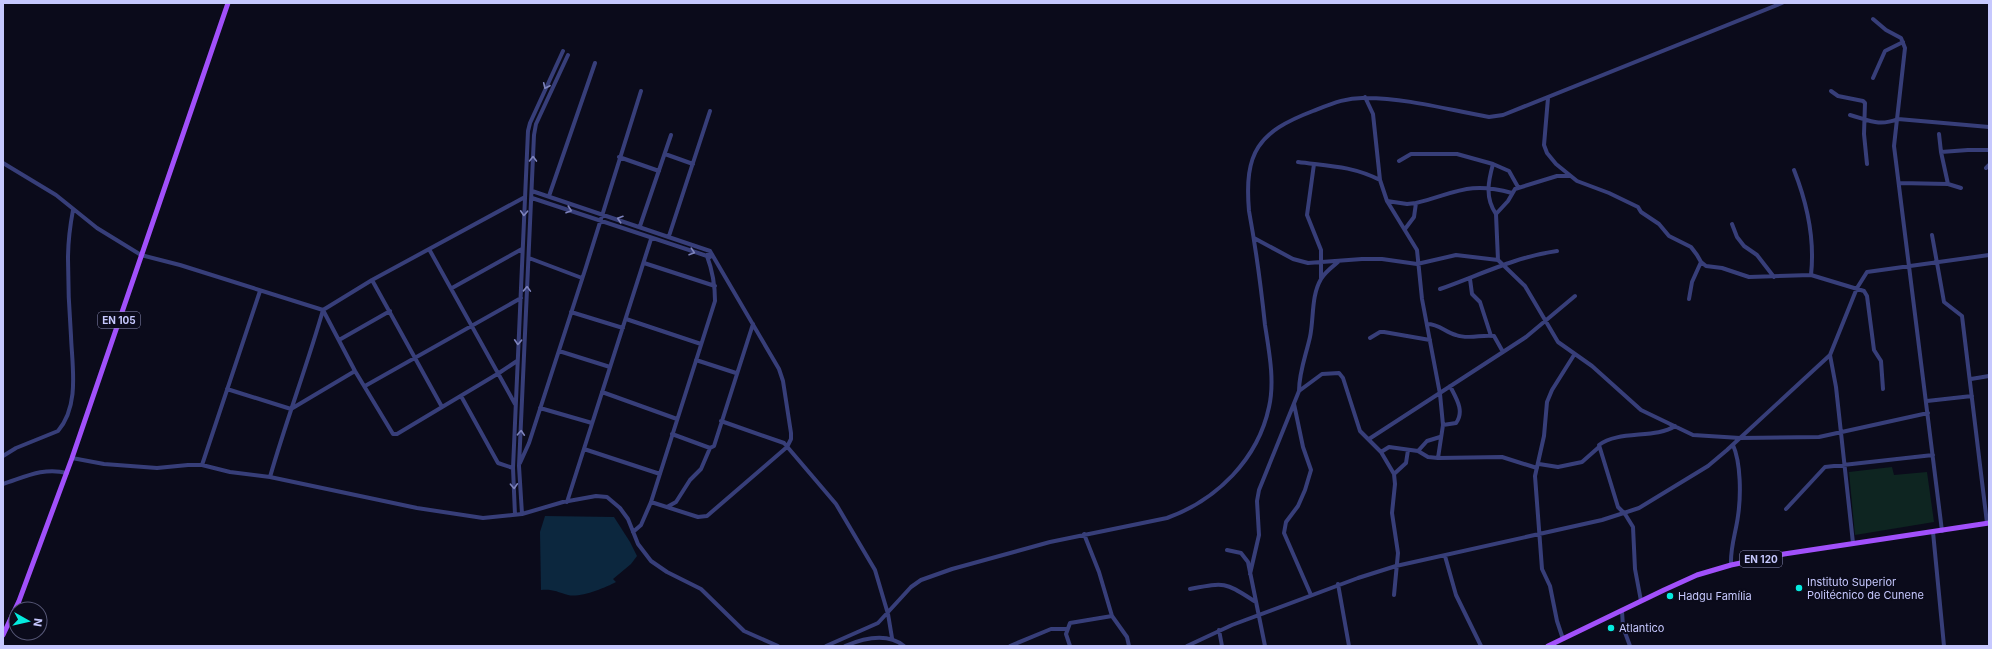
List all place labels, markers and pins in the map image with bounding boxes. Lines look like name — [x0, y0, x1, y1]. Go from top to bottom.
place label: Instituto Superior Politécnico de Cunene — [1807, 575, 1924, 602]
marker: Instituto Superior Politécnico de Cunene — [1794, 583, 1804, 593]
place label: Hadgu Família — [1678, 589, 1752, 603]
marker: Hadgu Família — [1665, 591, 1675, 601]
place label: Atlantico — [1619, 621, 1665, 635]
marker: Atlantico — [1606, 623, 1616, 633]

